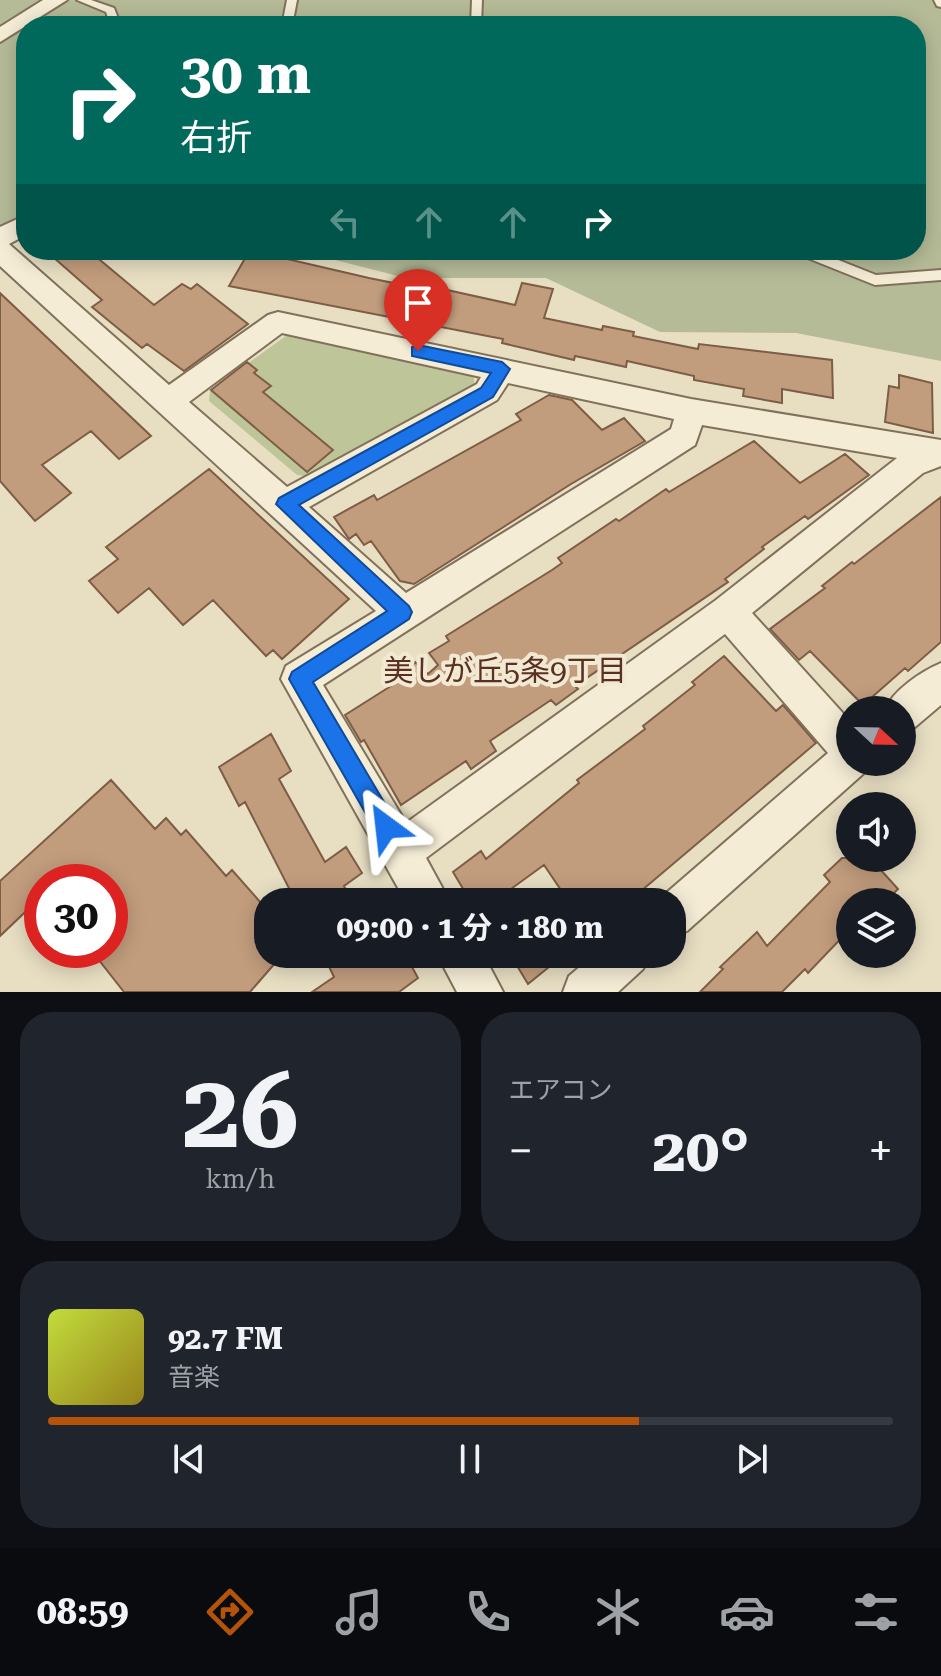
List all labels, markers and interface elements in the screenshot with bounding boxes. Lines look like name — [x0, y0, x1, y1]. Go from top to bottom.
text: 30 m — [180, 41, 311, 107]
icon: right — [48, 48, 152, 152]
text: 右折 — [180, 117, 252, 159]
icon: left — [323, 200, 367, 244]
icon: ahead — [407, 200, 451, 244]
icon: ahead — [491, 200, 535, 244]
icon: right — [575, 200, 619, 244]
pin — [384, 269, 452, 351]
icon: arrive — [396, 281, 440, 325]
district label: 美しが丘5条9丁目 — [383, 653, 627, 688]
north arrow — [836, 696, 916, 776]
map controls — [836, 696, 916, 968]
position arrow — [344, 785, 428, 869]
button: sound — [836, 792, 916, 872]
speed limit sign: 30 — [24, 864, 128, 968]
button: layers — [836, 888, 916, 968]
text: 09:00 · 1 分 · 180 m — [337, 910, 603, 945]
text: 26 — [182, 1051, 298, 1172]
text: エアコン — [509, 1075, 613, 1105]
text: 20° — [652, 1115, 749, 1186]
text: − — [509, 1125, 533, 1177]
text: + — [868, 1125, 893, 1177]
text: km/h — [205, 1164, 275, 1194]
text: 92.7 FM — [168, 1321, 283, 1356]
text: 音楽 — [168, 1362, 220, 1392]
icon: previous — [167, 1437, 211, 1481]
icon: pause — [448, 1437, 492, 1481]
icon: next — [730, 1437, 774, 1481]
icon: directions — [202, 1584, 258, 1640]
icon: music — [331, 1584, 387, 1640]
icon: phone — [460, 1584, 516, 1640]
icon: climate — [590, 1584, 646, 1640]
icon: car — [719, 1584, 775, 1640]
icon: filters — [848, 1584, 904, 1640]
text: 08:59 — [37, 1591, 129, 1633]

